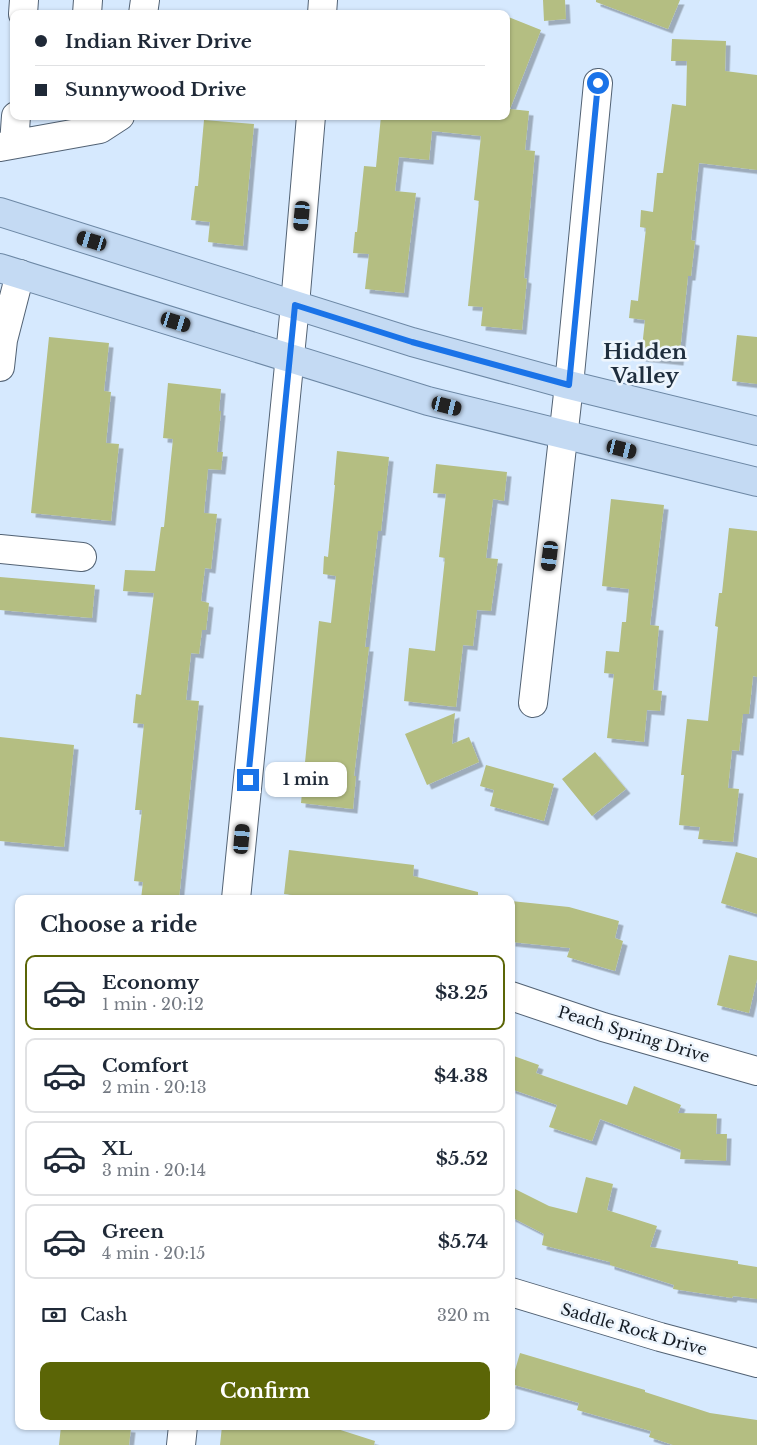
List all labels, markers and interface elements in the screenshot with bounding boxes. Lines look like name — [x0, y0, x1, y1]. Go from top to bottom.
text: Indian River Drive — [65, 30, 252, 53]
route start — [587, 72, 609, 94]
text: Sunnywood Drive — [65, 78, 246, 101]
car — [293, 200, 310, 232]
car — [75, 229, 108, 253]
car — [159, 310, 192, 334]
district label: Hidden Valley — [603, 339, 687, 389]
car — [430, 395, 463, 417]
car — [605, 438, 638, 460]
car — [540, 540, 559, 572]
callout: 1 min — [266, 762, 348, 798]
route end — [237, 769, 259, 791]
text: 1 min — [283, 769, 329, 789]
car — [233, 823, 250, 855]
text: Choose a ride — [40, 911, 197, 938]
icon: car — [42, 970, 87, 1015]
text: Economy — [102, 971, 199, 994]
text: $3.25 — [435, 981, 488, 1004]
text: 1 min · 20:12 — [102, 994, 204, 1014]
street label: Peach Spring Drive — [556, 1001, 712, 1067]
icon: car — [42, 1053, 87, 1098]
text: Comfort — [102, 1054, 189, 1077]
text: $4.38 — [434, 1064, 488, 1087]
text: 2 min · 20:13 — [102, 1077, 207, 1097]
icon: car — [42, 1136, 87, 1181]
text: XL — [102, 1137, 132, 1160]
text: $5.52 — [436, 1147, 488, 1170]
text: 3 min · 20:14 — [102, 1160, 206, 1180]
icon: car — [42, 1219, 87, 1264]
text: Green — [102, 1220, 164, 1243]
text: $5.74 — [438, 1230, 488, 1253]
text: 4 min · 20:15 — [102, 1243, 205, 1263]
street label: Saddle Rock Drive — [559, 1299, 709, 1359]
icon: cash — [40, 1301, 68, 1329]
text: Cash — [80, 1303, 127, 1326]
text: 320 m — [437, 1305, 490, 1325]
button: Confirm — [40, 1362, 490, 1420]

